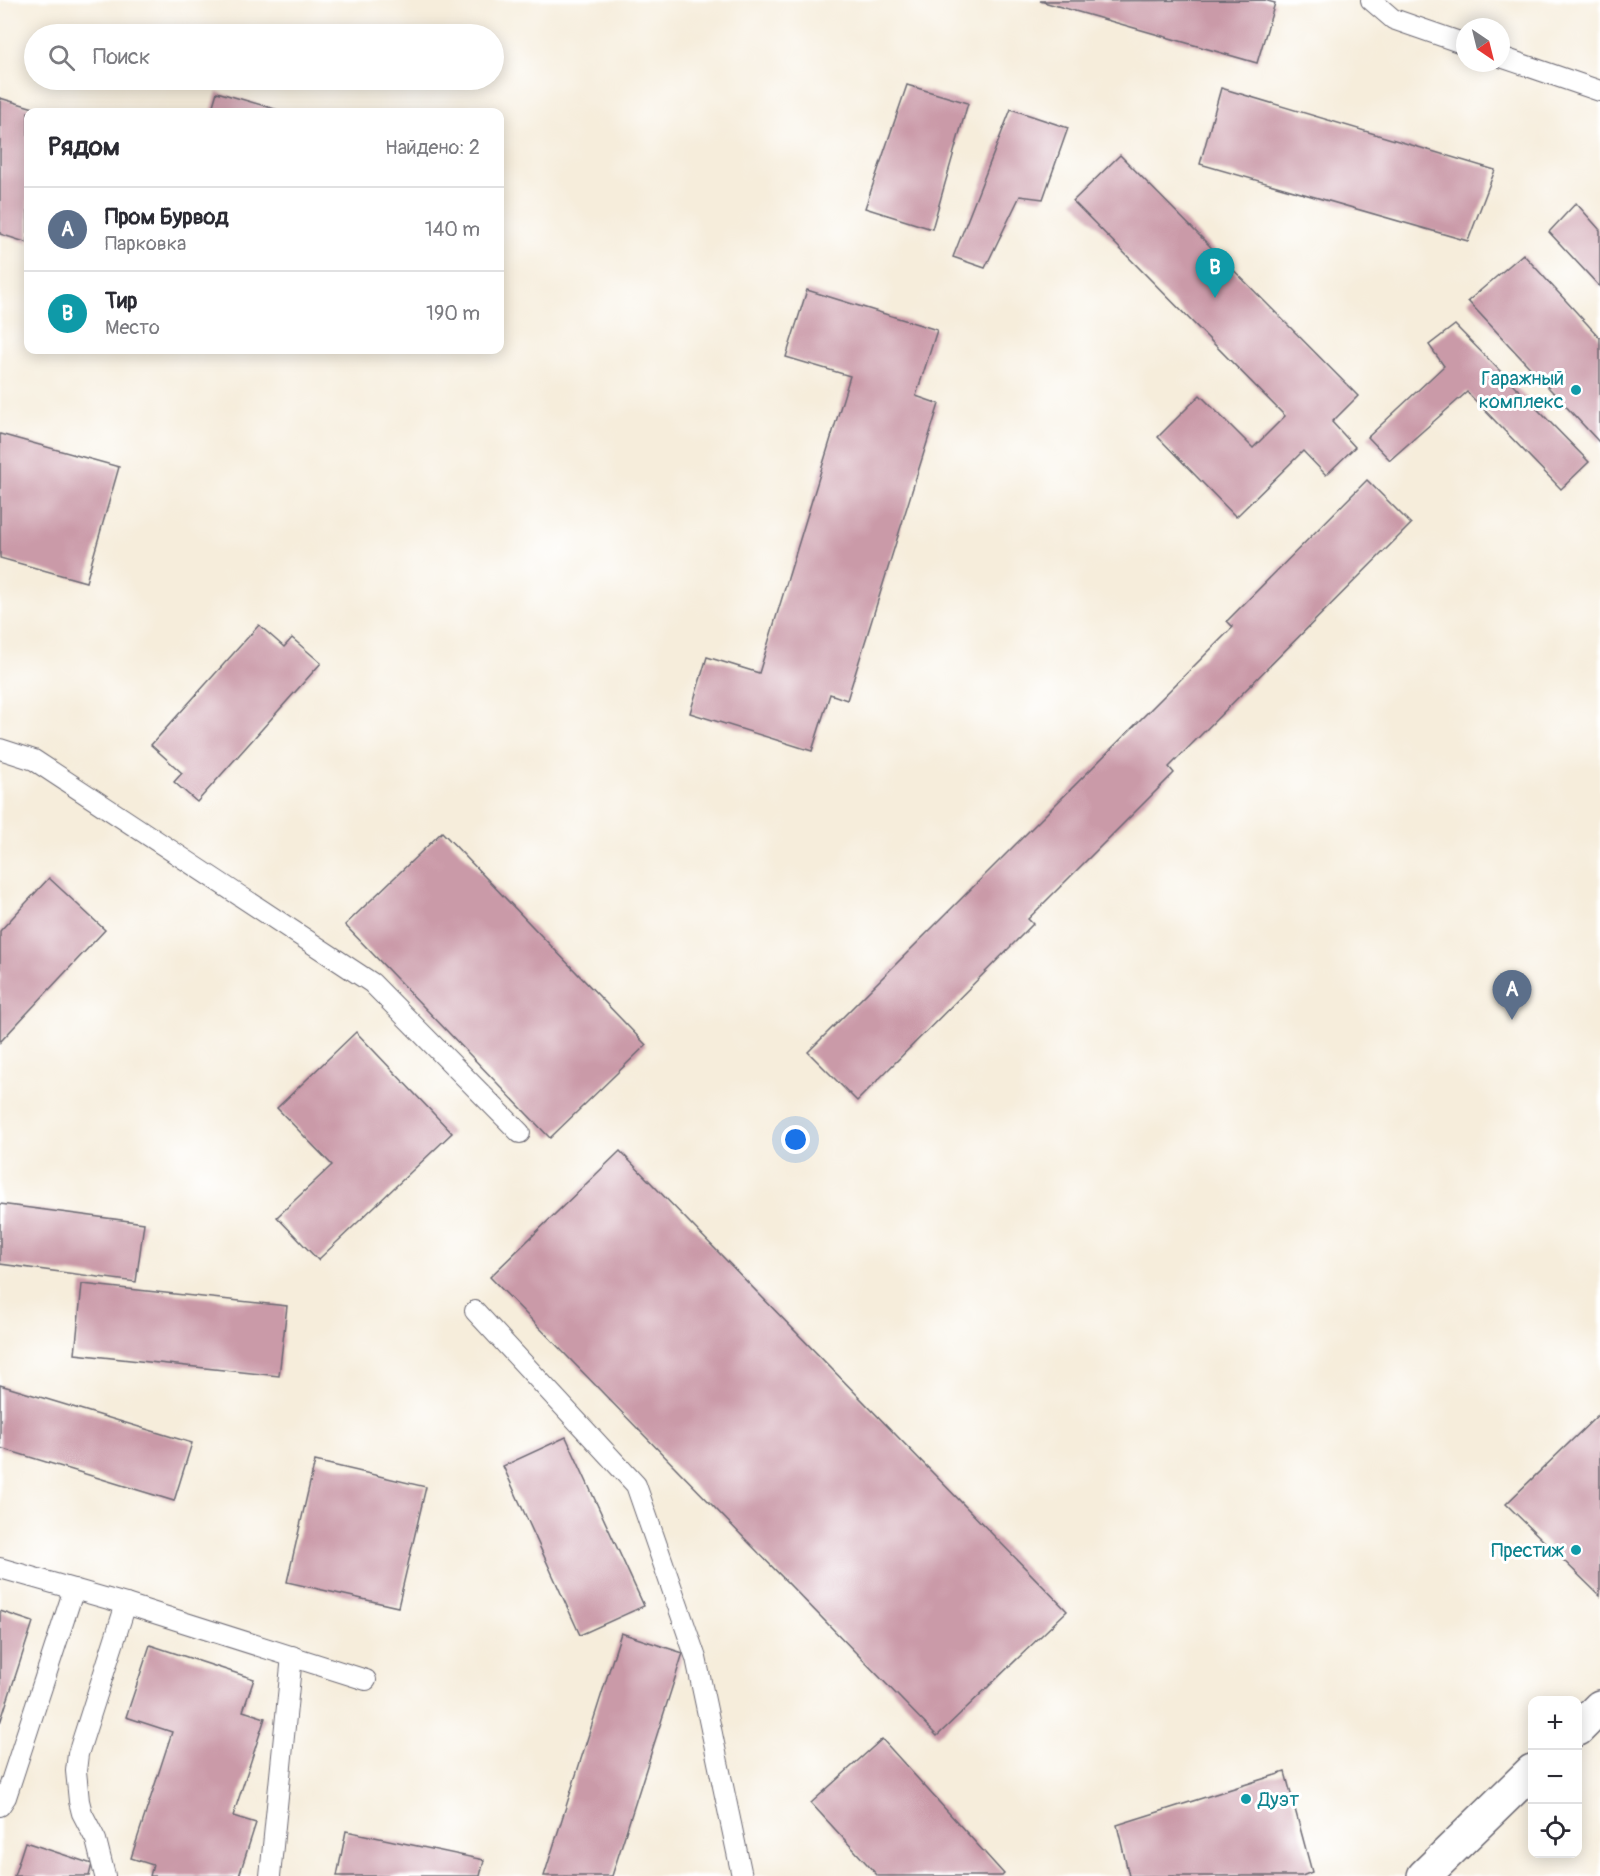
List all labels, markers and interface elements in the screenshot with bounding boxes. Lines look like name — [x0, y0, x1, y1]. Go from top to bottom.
north arrow — [1456, 18, 1510, 72]
search box — [24, 24, 504, 90]
icon: search — [45, 41, 78, 74]
text: Поиск — [93, 43, 150, 71]
text: Рядом — [48, 131, 120, 163]
text: Найдено: 2 — [385, 135, 480, 160]
text: Пром Бурвод — [105, 203, 229, 231]
text: A — [61, 217, 74, 242]
text: 140 m — [425, 217, 480, 242]
text: Парковка — [105, 231, 186, 256]
pin: B — [1196, 248, 1234, 298]
text: Тир — [105, 287, 137, 315]
text: B — [62, 301, 73, 326]
text: 190 m — [426, 301, 480, 326]
text: Место — [105, 315, 160, 340]
place label: Гаражный комплекс — [1479, 366, 1564, 414]
marker: Гаражный комплекс — [1569, 383, 1583, 397]
pin: A — [1492, 970, 1532, 1020]
your location — [781, 1125, 810, 1154]
place label: Престиж — [1491, 1538, 1564, 1563]
marker: Престиж — [1569, 1543, 1583, 1557]
map controls — [1528, 1696, 1582, 1858]
button: + — [1528, 1696, 1582, 1750]
button: − — [1528, 1750, 1582, 1804]
place label: Дуэт — [1257, 1787, 1299, 1812]
marker: Дуэт — [1239, 1792, 1253, 1806]
button: locate — [1528, 1804, 1582, 1858]

